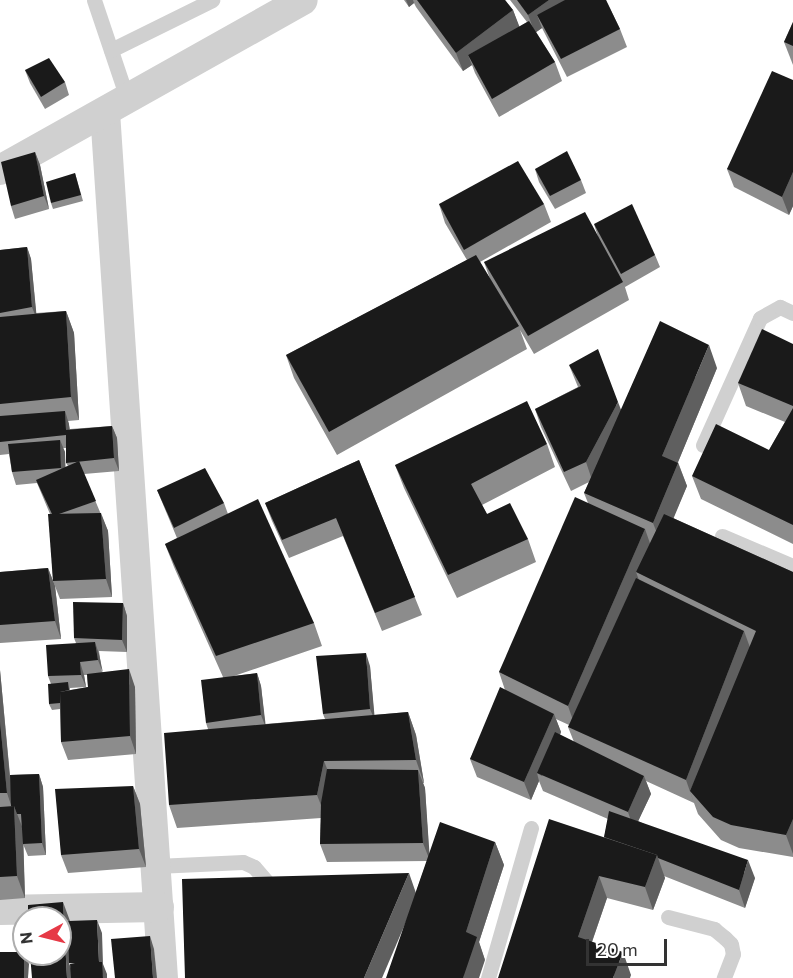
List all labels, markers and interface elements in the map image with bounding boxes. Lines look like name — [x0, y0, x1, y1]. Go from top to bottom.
north arrow — [12, 906, 72, 966]
scale bar — [589, 927, 670, 965]
text: N — [15, 931, 36, 945]
text: 20 m — [597, 938, 638, 960]

